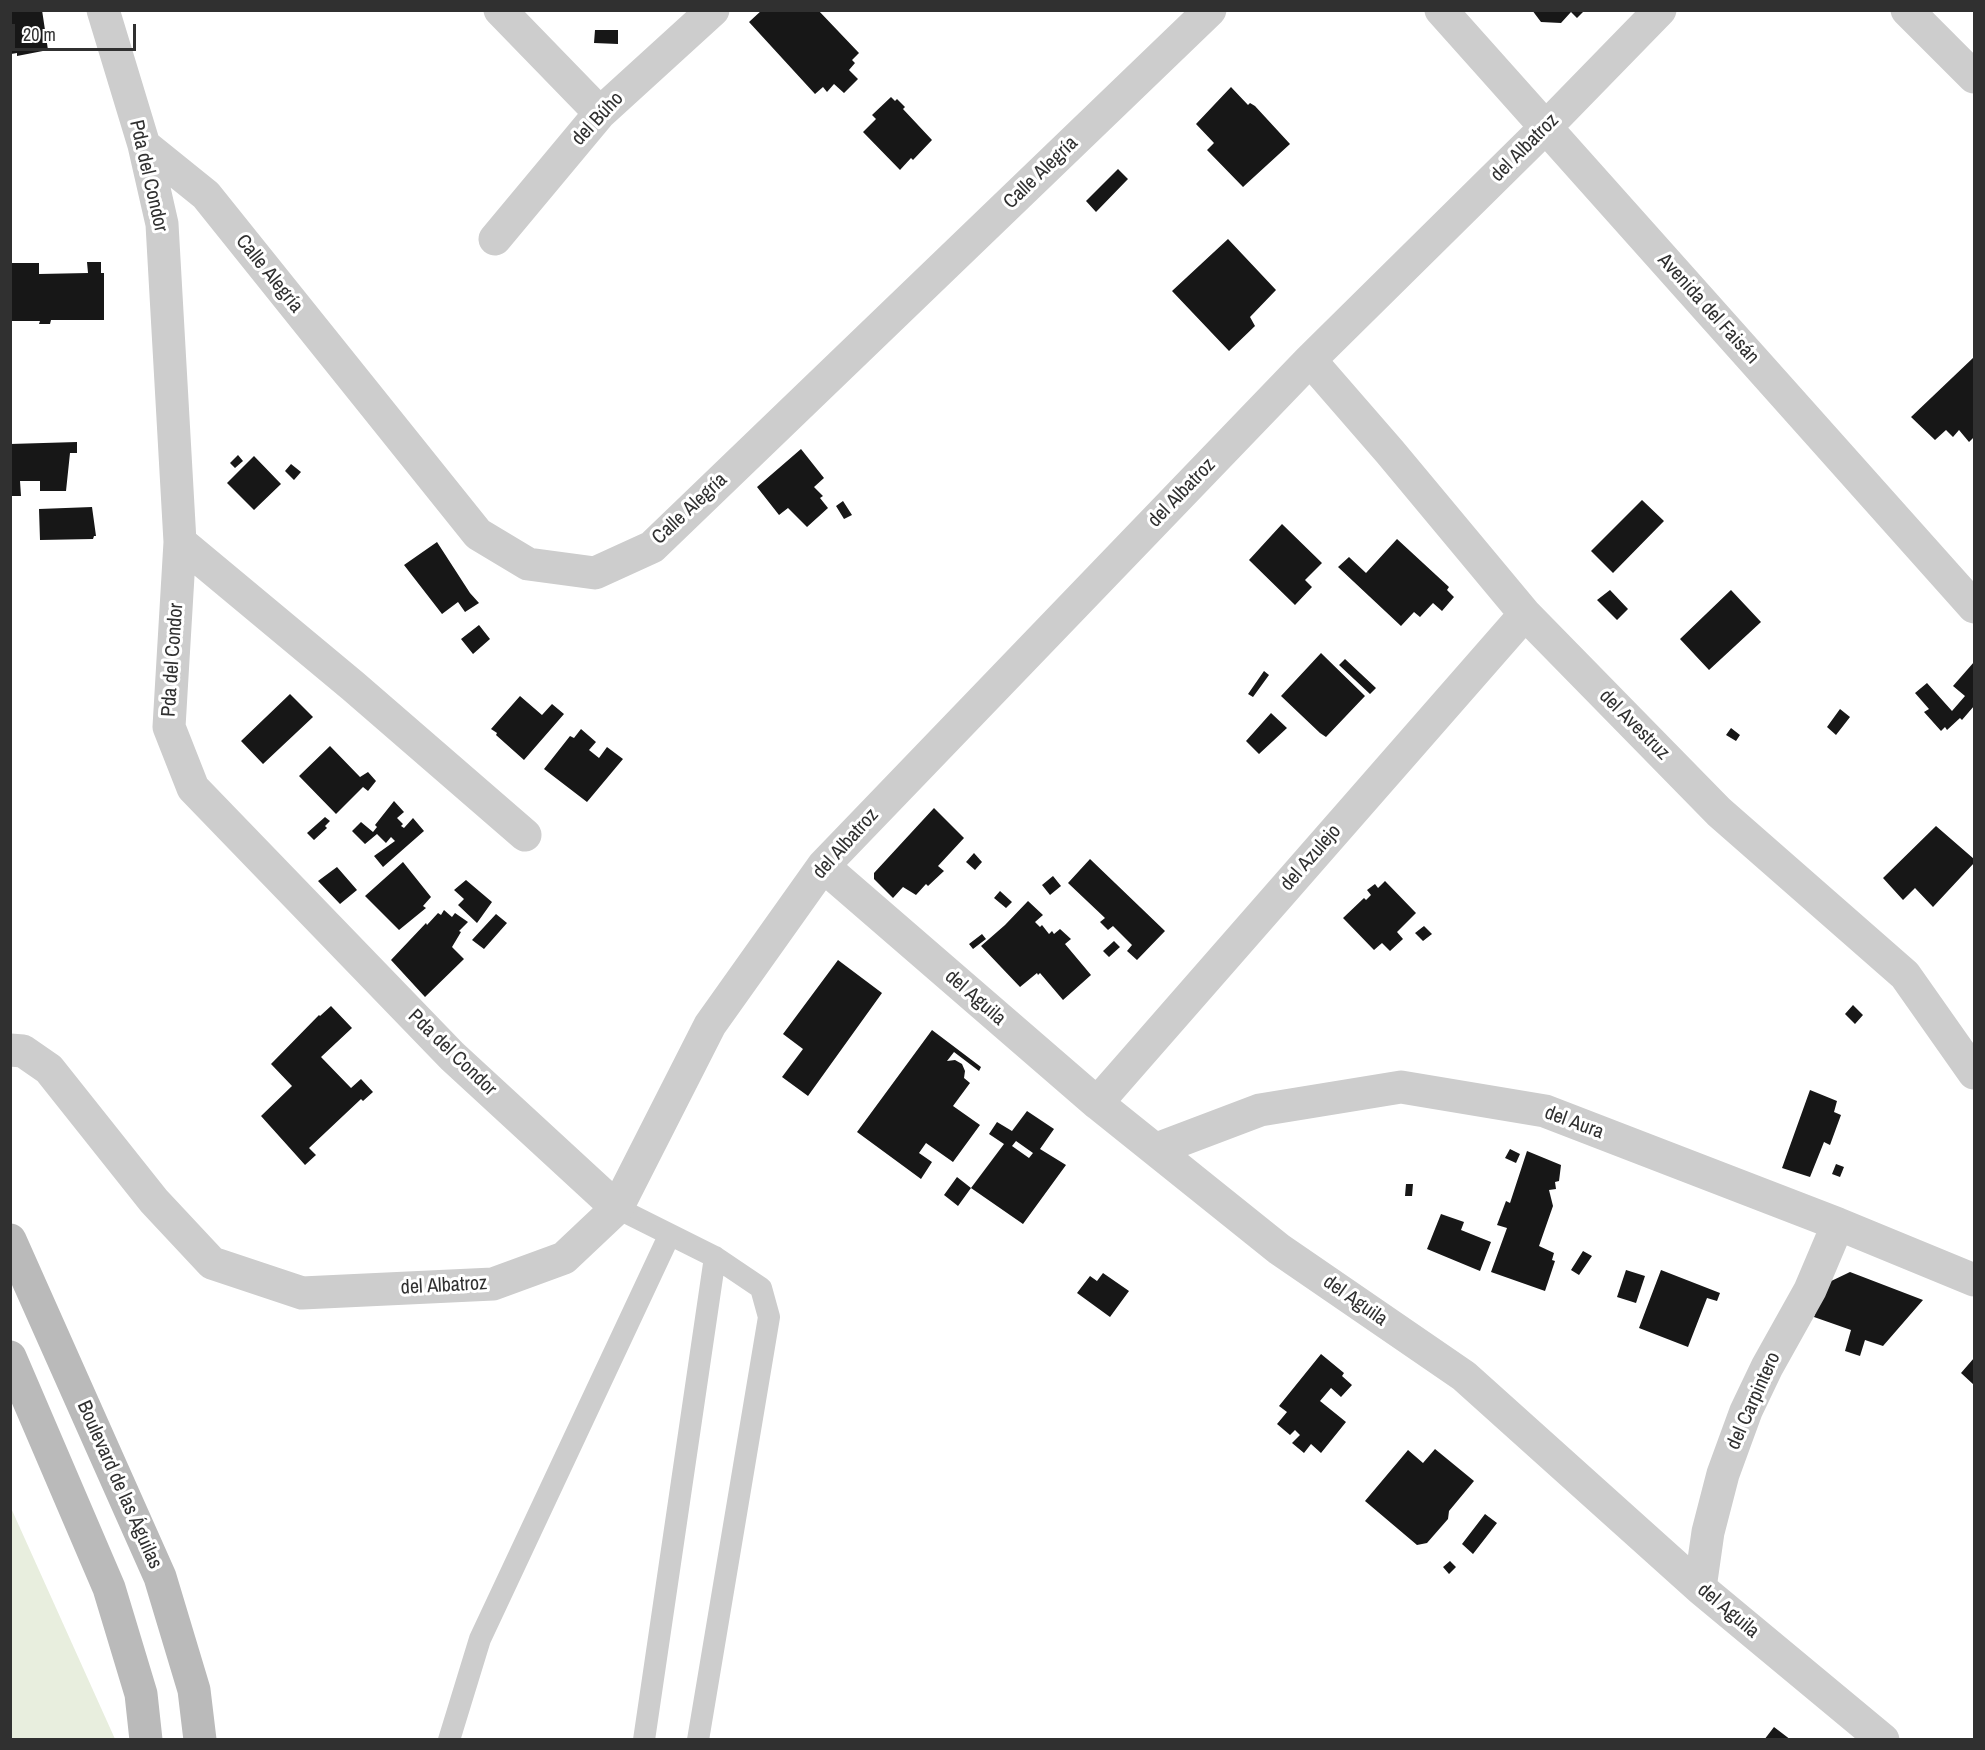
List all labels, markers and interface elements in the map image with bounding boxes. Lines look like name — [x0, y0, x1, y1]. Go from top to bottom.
scale bar — [15, 12, 140, 50]
text: 20 m — [23, 22, 56, 47]
street label: del Búho — [567, 87, 629, 151]
street label: del Albatroz — [1486, 109, 1564, 187]
street label: Pda del Condor — [123, 118, 173, 234]
street label: Calle Alegría — [999, 132, 1083, 214]
street label: Calle Alegría — [230, 230, 308, 318]
street label: Avenida del Faisán — [1652, 249, 1764, 369]
street label: del Albatroz — [1143, 454, 1221, 532]
street label: Calle Alegría — [647, 468, 733, 550]
street label: Pda del Condor — [157, 602, 189, 718]
street label: del Avestruz — [1594, 685, 1674, 765]
street label: del Albatroz — [808, 804, 884, 884]
street label: del Azulejo — [1276, 820, 1346, 896]
street label: del Aguila — [940, 965, 1010, 1031]
street label: Pda del Condor — [403, 1005, 501, 1101]
street label: del Aura — [1541, 1101, 1607, 1145]
street label: del Aguila — [1318, 1270, 1392, 1332]
street label: del Albatroz — [400, 1272, 488, 1300]
street label: del Carpintero — [1722, 1349, 1786, 1453]
street label: Boulevard de las Águilas — [71, 1397, 167, 1573]
street label: del Aguila — [1692, 1578, 1764, 1644]

